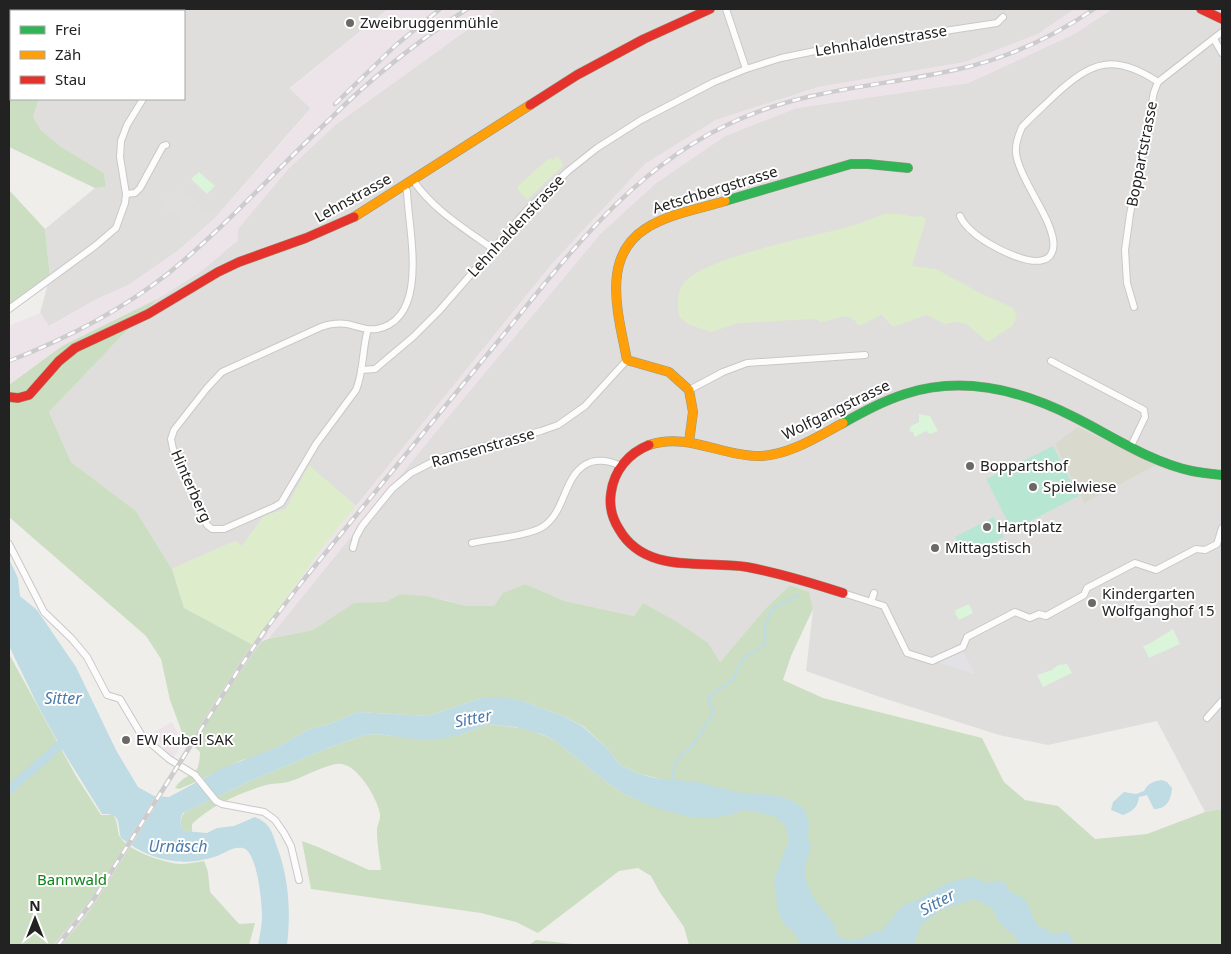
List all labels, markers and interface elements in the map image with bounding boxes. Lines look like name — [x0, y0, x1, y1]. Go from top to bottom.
legend — [10, 10, 185, 100]
place label: Zweibruggenmühle — [360, 12, 498, 32]
marker: Zweibruggenmühle — [344, 17, 356, 29]
text: Frei — [55, 19, 81, 39]
street label: Lehnhaldenstrasse — [814, 20, 948, 60]
text: Zäh — [55, 44, 81, 64]
text: Stau — [55, 69, 86, 89]
street label: Boppartstrasse — [1121, 99, 1161, 208]
street label: Aetschbergstrasse — [650, 161, 780, 218]
street label: Lehnstrasse — [311, 168, 394, 226]
street label: Lehnhaldenstrasse — [463, 170, 568, 281]
street label: Wolfgangstrasse — [778, 374, 893, 444]
street label: Ramsenstrasse — [429, 423, 537, 471]
street label: Hinterberg — [167, 446, 217, 525]
place label: Boppartshof — [980, 455, 1069, 475]
marker: Boppartshof — [964, 460, 976, 472]
place label: Spielwiese — [1043, 476, 1116, 496]
marker: Spielwiese — [1027, 481, 1039, 493]
place label: Hartplatz — [997, 516, 1062, 536]
marker: Hartplatz — [981, 521, 993, 533]
place label: Mittagstisch — [945, 537, 1031, 557]
marker: Mittagstisch — [929, 542, 941, 554]
place label: Kindergarten Wolfganghof 15 — [1102, 583, 1214, 620]
marker: Kindergarten Wolfganghof 15 — [1086, 597, 1098, 609]
water label: Sitter — [44, 687, 82, 709]
water label: Sitter — [453, 704, 494, 732]
place label: EW Kubel SAK — [136, 729, 234, 749]
marker: EW Kubel SAK — [120, 734, 132, 746]
water label: Urnäsch — [149, 835, 207, 857]
park label: Bannwald — [37, 869, 107, 889]
water label: Sitter — [915, 883, 959, 920]
north arrow — [10, 894, 60, 944]
text: N — [29, 896, 41, 915]

